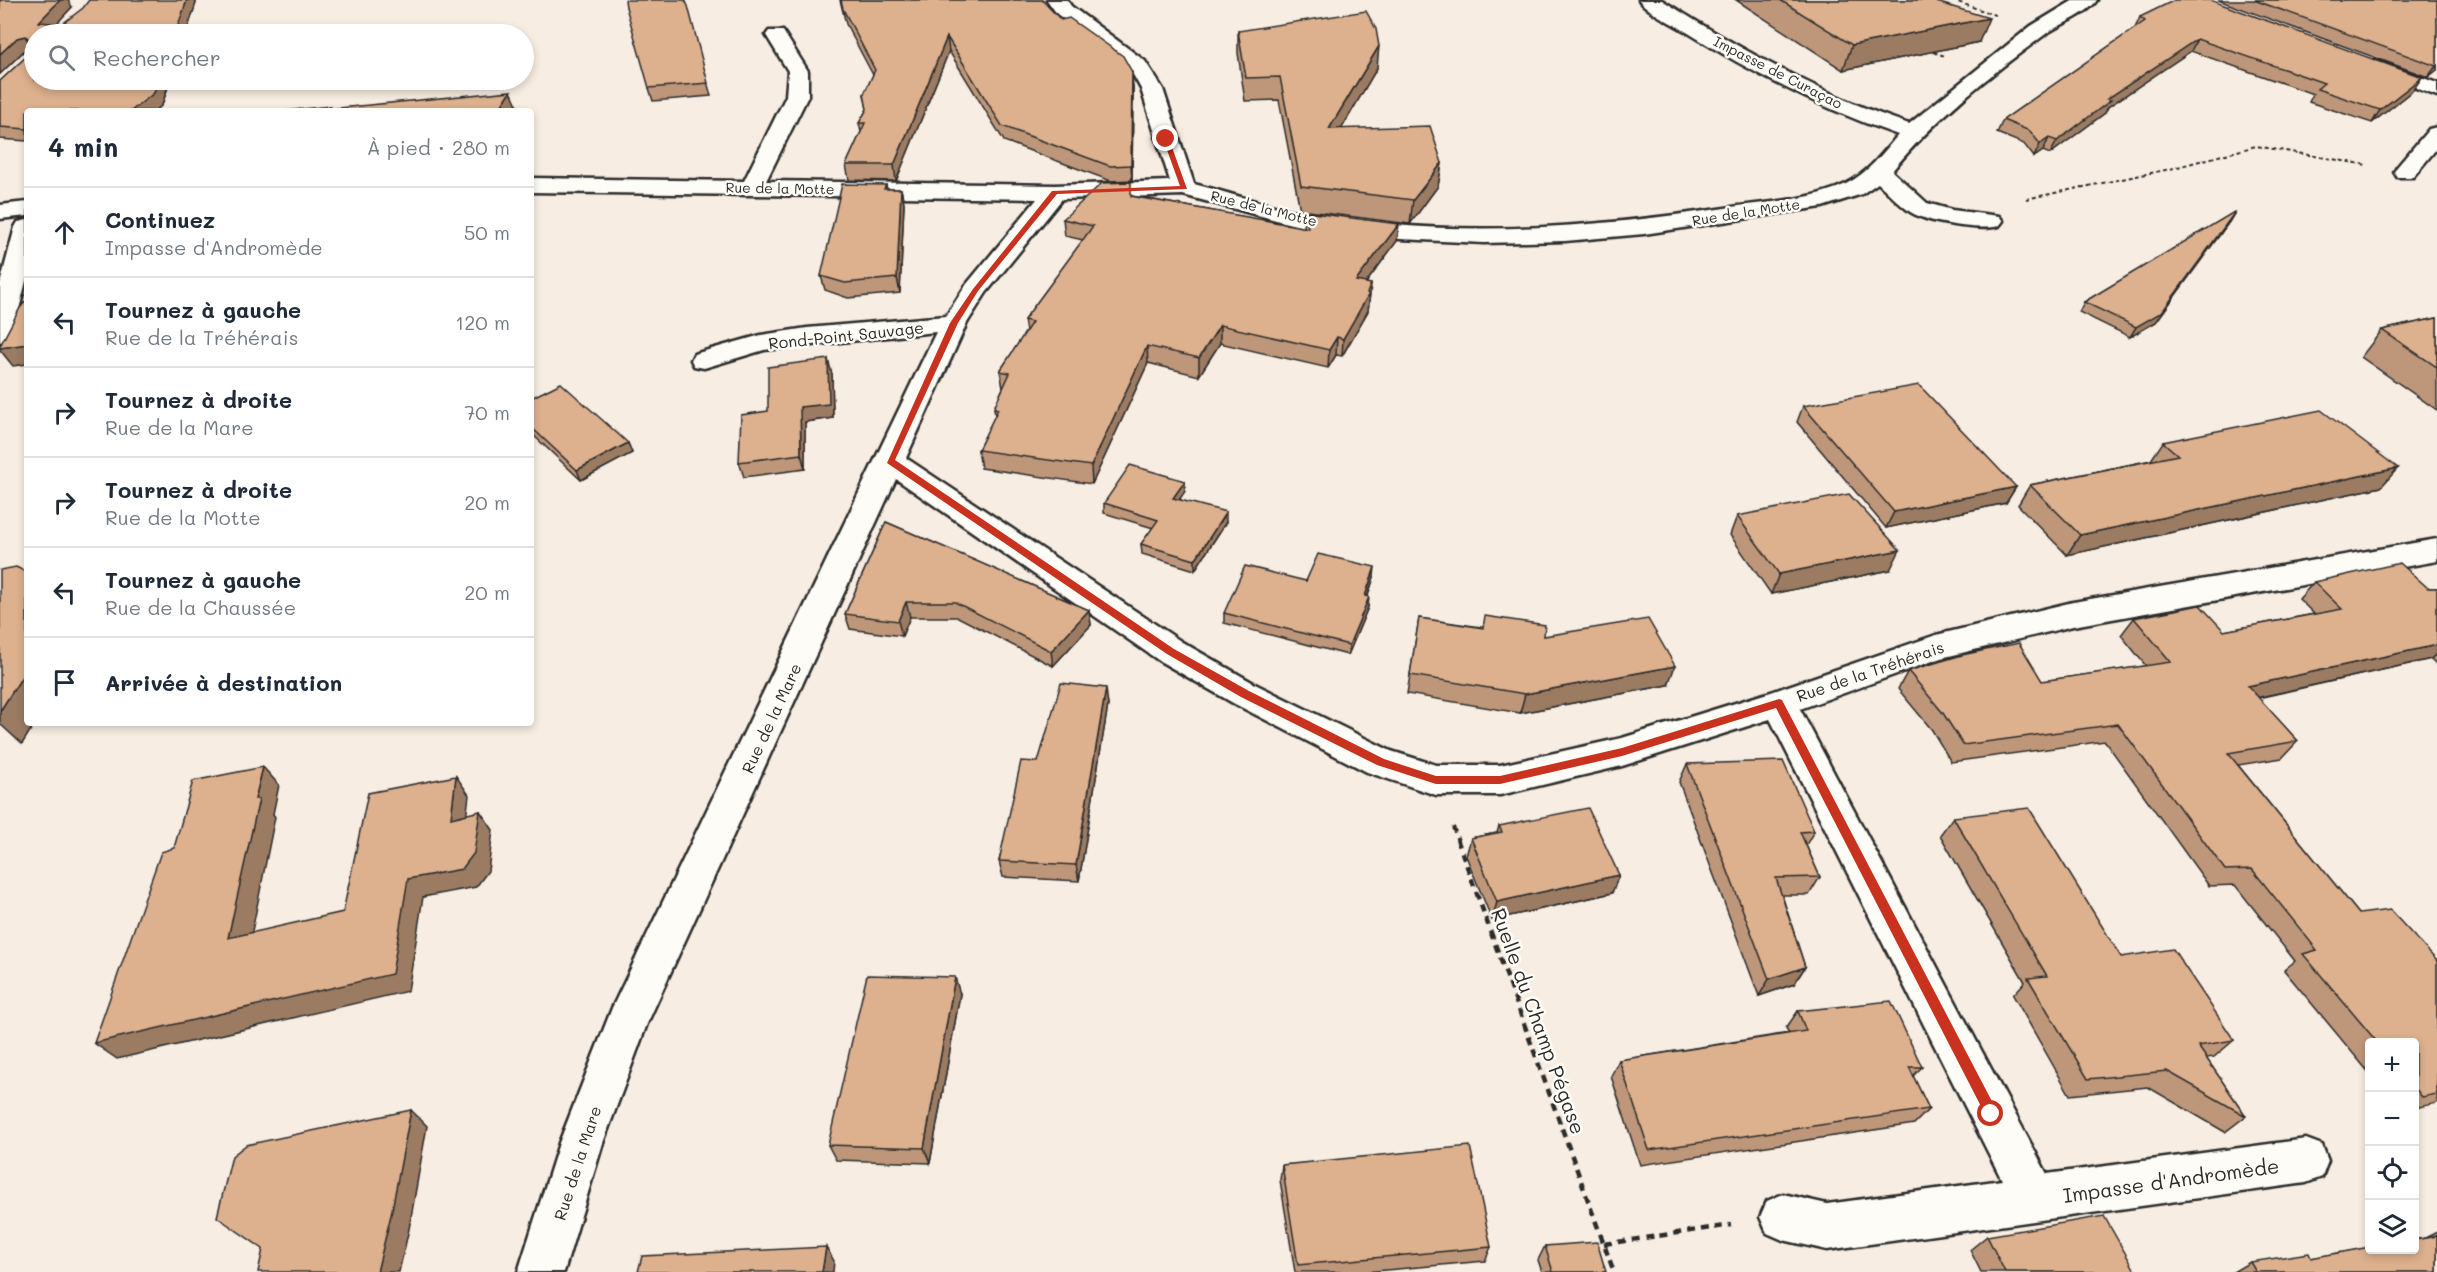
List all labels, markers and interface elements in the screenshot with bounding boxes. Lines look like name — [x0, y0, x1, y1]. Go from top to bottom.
search box — [24, 24, 534, 90]
street label: Impasse de Curaçao — [1710, 31, 1846, 113]
icon: search — [45, 41, 78, 74]
text: Rechercher — [93, 43, 221, 72]
route end — [1152, 125, 1178, 151]
text: 4 min — [48, 130, 118, 164]
text: À pied · 280 m — [367, 134, 510, 160]
street label: Rue de la Motte — [725, 178, 835, 198]
street label: Rue de la Motte — [1209, 186, 1319, 230]
street label: Rue de la Motte — [1691, 194, 1801, 230]
text: Continuez — [105, 205, 215, 234]
icon: ahead — [48, 216, 81, 249]
text: 50 m — [464, 219, 510, 245]
text: Impasse d'Andromède — [105, 234, 323, 260]
text: Tournez à gauche — [105, 295, 301, 324]
icon: left — [48, 306, 81, 339]
text: 120 m — [455, 309, 510, 335]
street label: Rond-Point Sauvage — [767, 316, 925, 354]
text: Rue de la Tréhérais — [105, 324, 298, 350]
text: Tournez à droite — [105, 385, 292, 414]
icon: right — [48, 396, 81, 429]
text: 70 m — [464, 399, 510, 425]
text: Rue de la Mare — [105, 414, 254, 440]
text: Tournez à droite — [105, 475, 292, 504]
icon: right — [48, 486, 81, 519]
text: 20 m — [464, 489, 510, 515]
text: Rue de la Motte — [105, 504, 261, 530]
text: Tournez à gauche — [105, 565, 301, 594]
icon: left — [48, 576, 81, 609]
text: 20 m — [464, 579, 510, 605]
text: Rue de la Chaussée — [105, 594, 296, 620]
street label: Rue de la Tréhérais — [1793, 636, 1947, 706]
street label: Rue de la Mare — [736, 660, 806, 776]
icon: arrive — [48, 666, 81, 699]
text: Arrivée à destination — [105, 668, 342, 697]
street label: Ruelle du Champ Pégase — [1486, 904, 1592, 1138]
map controls — [2365, 1038, 2419, 1254]
button: + — [2365, 1038, 2419, 1092]
button: − — [2365, 1092, 2419, 1146]
route start — [1977, 1100, 2003, 1126]
street label: Rue de la Mare — [549, 1103, 605, 1223]
button: locate — [2365, 1146, 2419, 1200]
street label: Impasse d'Andromède — [2061, 1152, 2281, 1208]
button: layers — [2365, 1200, 2419, 1254]

